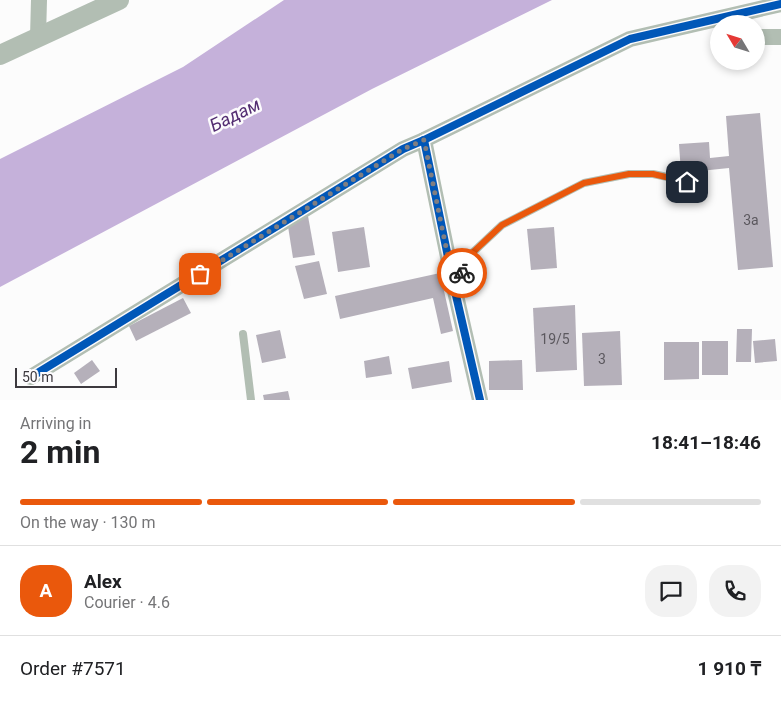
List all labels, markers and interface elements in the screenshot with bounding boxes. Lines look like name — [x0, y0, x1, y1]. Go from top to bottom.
north arrow — [710, 15, 765, 70]
map controls — [710, 15, 765, 70]
water label: Бадам — [206, 93, 264, 136]
pin — [666, 161, 708, 203]
icon: home — [673, 168, 701, 196]
house number: 3а — [743, 212, 759, 228]
courier — [437, 248, 487, 298]
pin — [179, 253, 221, 295]
icon: bike — [448, 259, 476, 287]
icon: bag — [186, 260, 214, 288]
house number: 19/5 — [540, 331, 570, 347]
house number: 3 — [598, 351, 606, 367]
scale bar — [15, 365, 118, 388]
text: 50 m — [22, 369, 54, 385]
text: Arriving in — [20, 414, 91, 433]
text: 18:41–18:46 — [651, 431, 761, 454]
text: 2 min — [20, 433, 100, 471]
text: On the way · 130 m — [20, 513, 156, 532]
button: chat — [645, 565, 697, 617]
button: phone — [709, 565, 761, 617]
text: Alex — [84, 570, 122, 593]
text: A — [40, 579, 52, 602]
text: Courier · 4.6 — [84, 593, 170, 612]
text: Order #7571 — [20, 657, 126, 680]
text: 1 910 ₸ — [698, 657, 761, 680]

